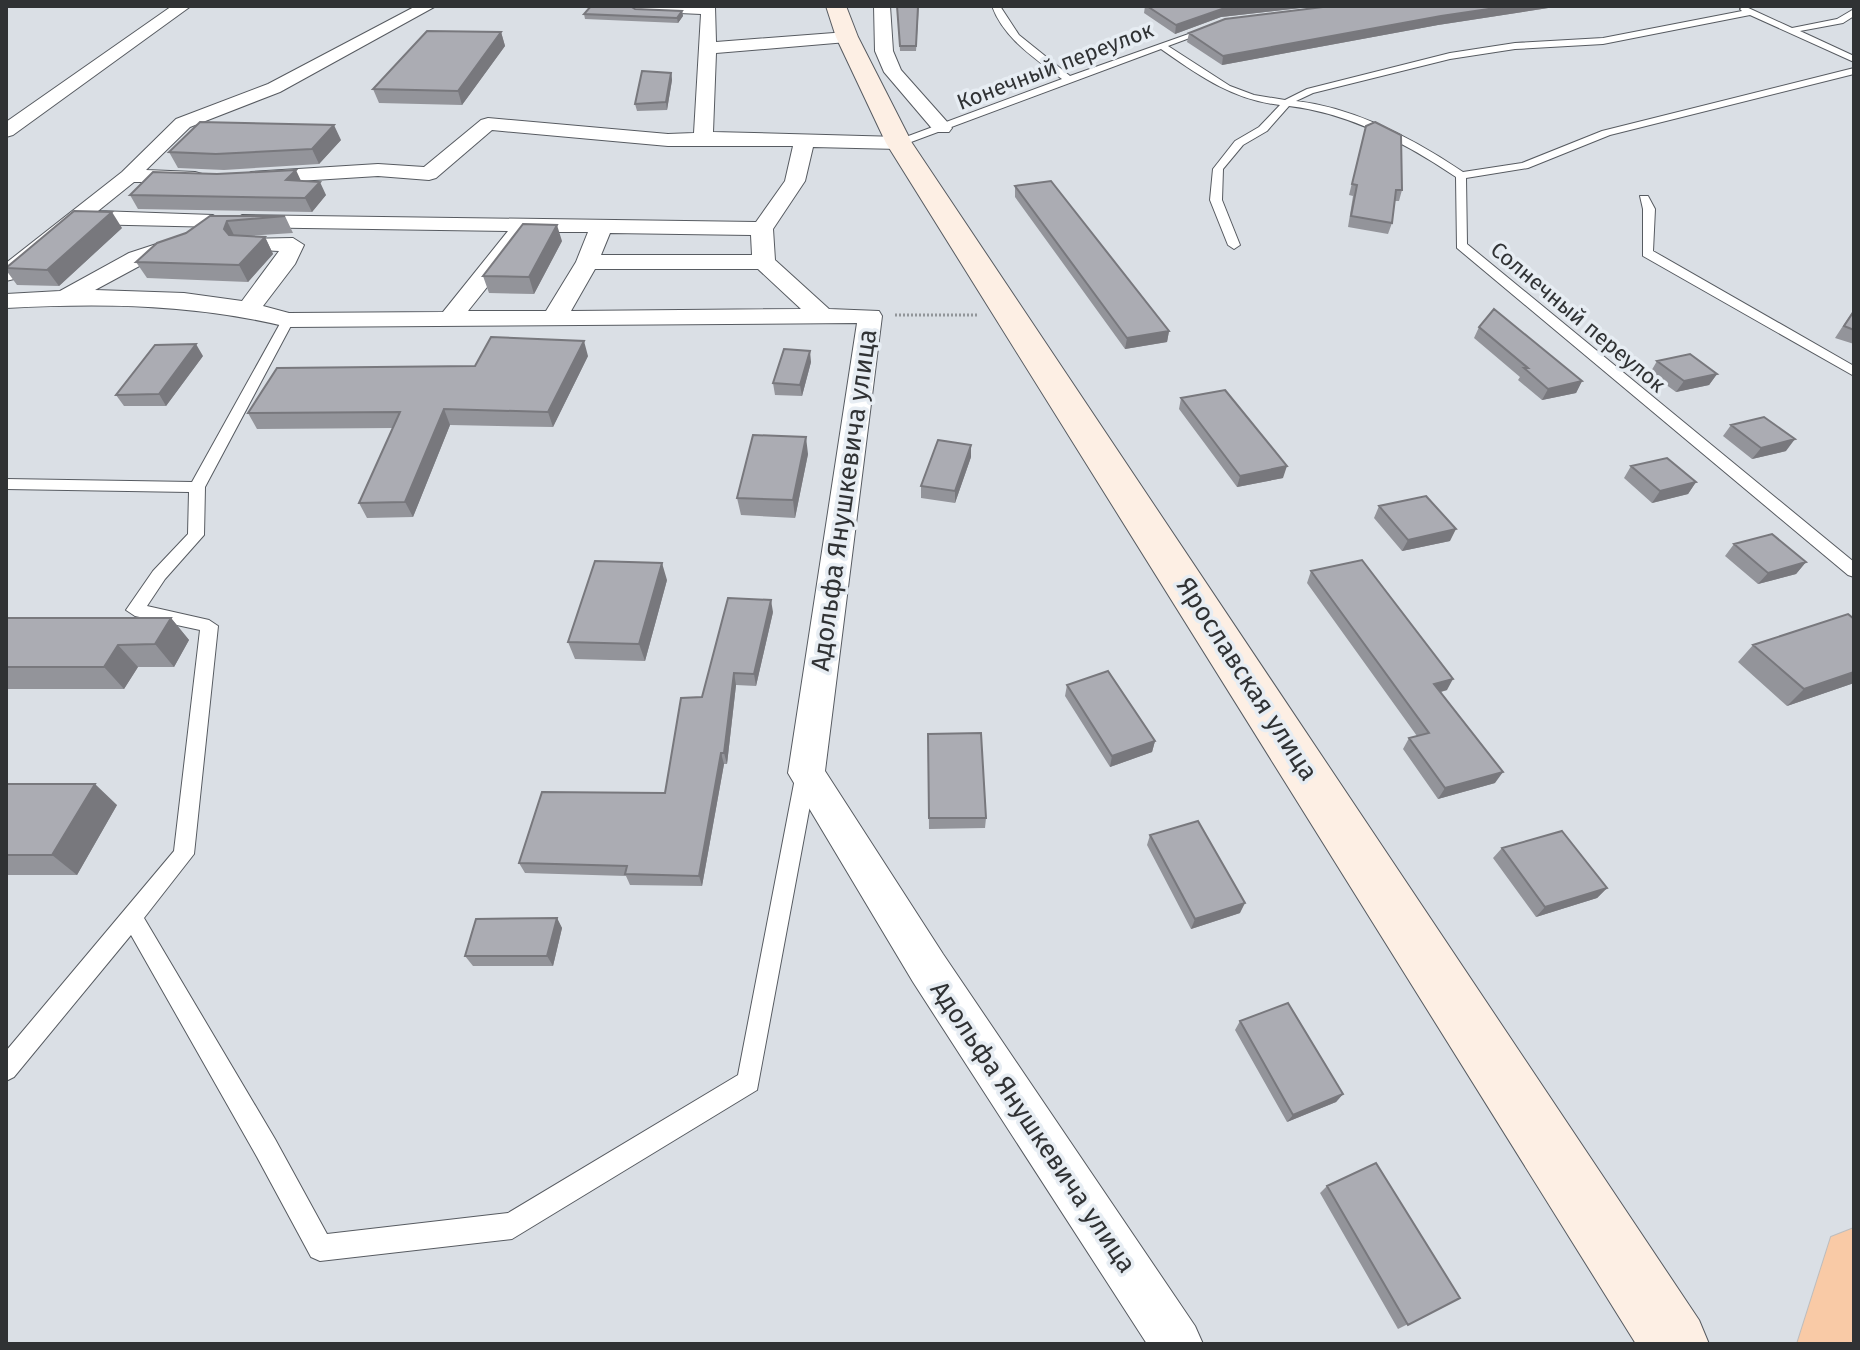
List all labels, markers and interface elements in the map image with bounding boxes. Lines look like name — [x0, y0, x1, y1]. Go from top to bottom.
street label: Конечный переулок — [953, 16, 1158, 116]
street label: Солнечный переулок — [1485, 236, 1671, 398]
street label: Адольфа Янушкевича улица — [805, 327, 883, 673]
street label: Ярославская улица — [1170, 572, 1324, 786]
street label: Адольфа Янушкевича улица — [924, 975, 1142, 1279]

